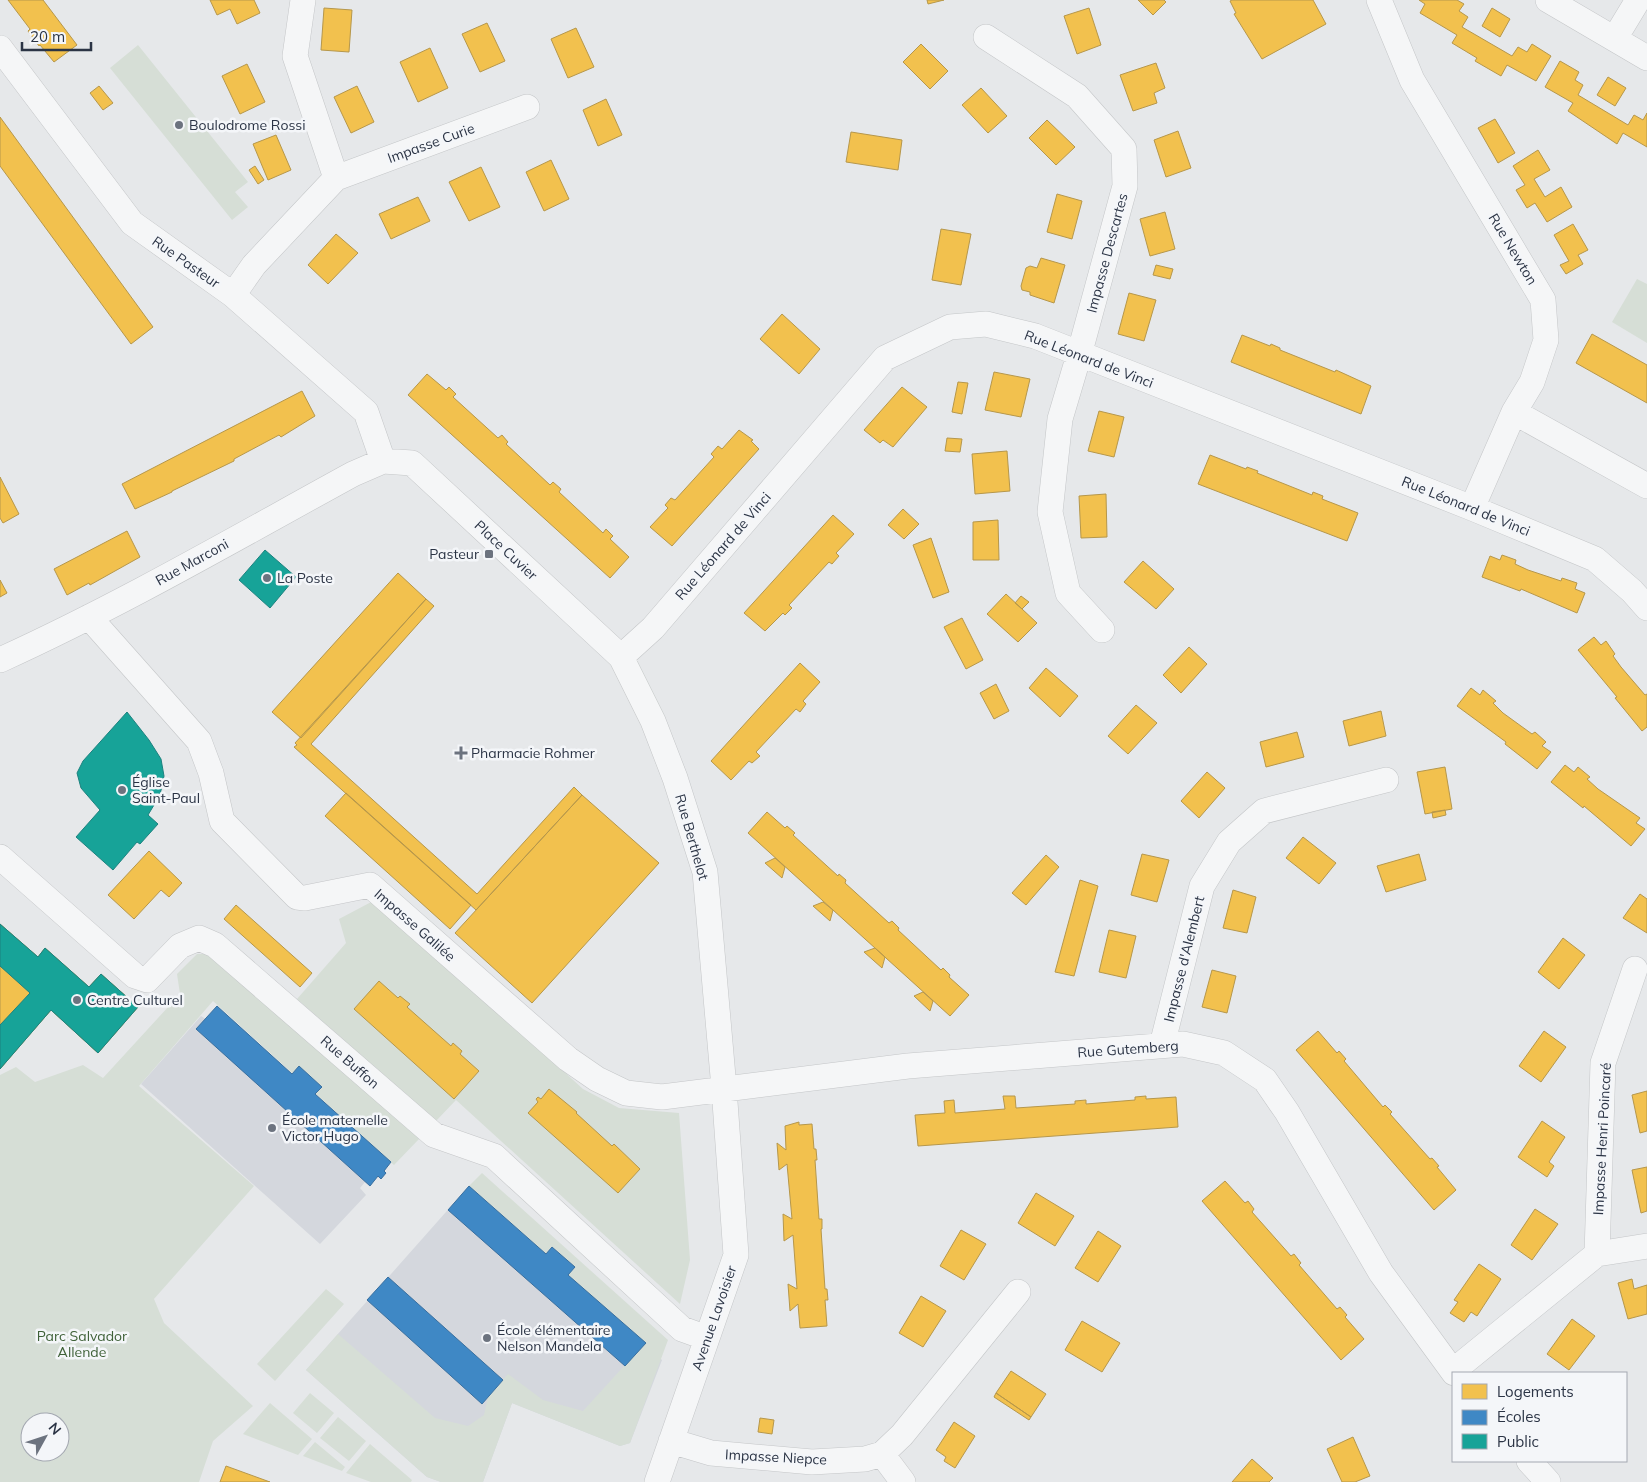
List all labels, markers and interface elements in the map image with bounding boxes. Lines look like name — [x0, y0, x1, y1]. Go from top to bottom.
scale bar — [22, 20, 91, 52]
text: 20 m — [30, 27, 65, 46]
place label: Boulodrome Rossi — [189, 116, 306, 134]
marker: Boulodrome Rossi — [173, 119, 185, 131]
street label: Impasse Curie — [385, 119, 477, 167]
street label: Impasse Descartes — [1082, 191, 1132, 315]
street label: Rue Newton — [1485, 210, 1541, 288]
street label: Rue Pasteur — [149, 232, 224, 292]
street label: Rue Léonard de Vinci — [1022, 326, 1156, 392]
street label: Rue Léonard de Vinci — [1399, 472, 1533, 540]
street label: Rue Léonard de Vinci — [671, 488, 775, 604]
street label: Place Cuvier — [471, 516, 542, 584]
street label: Rue Marconi — [152, 535, 232, 589]
place label: Pasteur — [429, 545, 480, 563]
marker: Pasteur — [483, 548, 495, 560]
place label: La Poste — [277, 569, 333, 587]
marker: La Poste — [261, 572, 273, 584]
place label: Pharmacie Rohmer — [471, 744, 596, 762]
marker: Pharmacie Rohmer — [455, 747, 467, 759]
place label: Église Saint-Paul — [132, 773, 200, 807]
marker: Église Saint-Paul — [116, 784, 128, 796]
street label: Rue Berthelot — [671, 792, 713, 882]
street label: Impasse Galilée — [371, 885, 459, 965]
street label: Impasse d'Alembert — [1160, 894, 1208, 1024]
place label: Centre Culturel — [87, 991, 183, 1009]
marker: Centre Culturel — [71, 994, 83, 1006]
street label: Rue Buffon — [317, 1032, 383, 1092]
street label: Rue Gutemberg — [1077, 1036, 1179, 1062]
street label: Impasse Henri Poincaré — [1589, 1062, 1615, 1216]
place label: École maternelle Victor Hugo — [282, 1111, 388, 1145]
marker: École maternelle Victor Hugo — [266, 1122, 278, 1134]
street label: Avenue Lavoisier — [688, 1262, 741, 1373]
place label: École élémentaire Nelson Mandela — [497, 1321, 610, 1355]
park label: Parc Salvador Allende — [37, 1327, 128, 1361]
marker: École élémentaire Nelson Mandela — [481, 1332, 493, 1344]
legend — [1452, 1372, 1627, 1462]
text: Logements — [1497, 1382, 1574, 1401]
text: Écoles — [1497, 1407, 1541, 1426]
north arrow — [20, 1412, 70, 1462]
text: N — [45, 1419, 65, 1438]
text: Public — [1497, 1432, 1539, 1451]
street label: Impasse Niepce — [725, 1445, 827, 1469]

